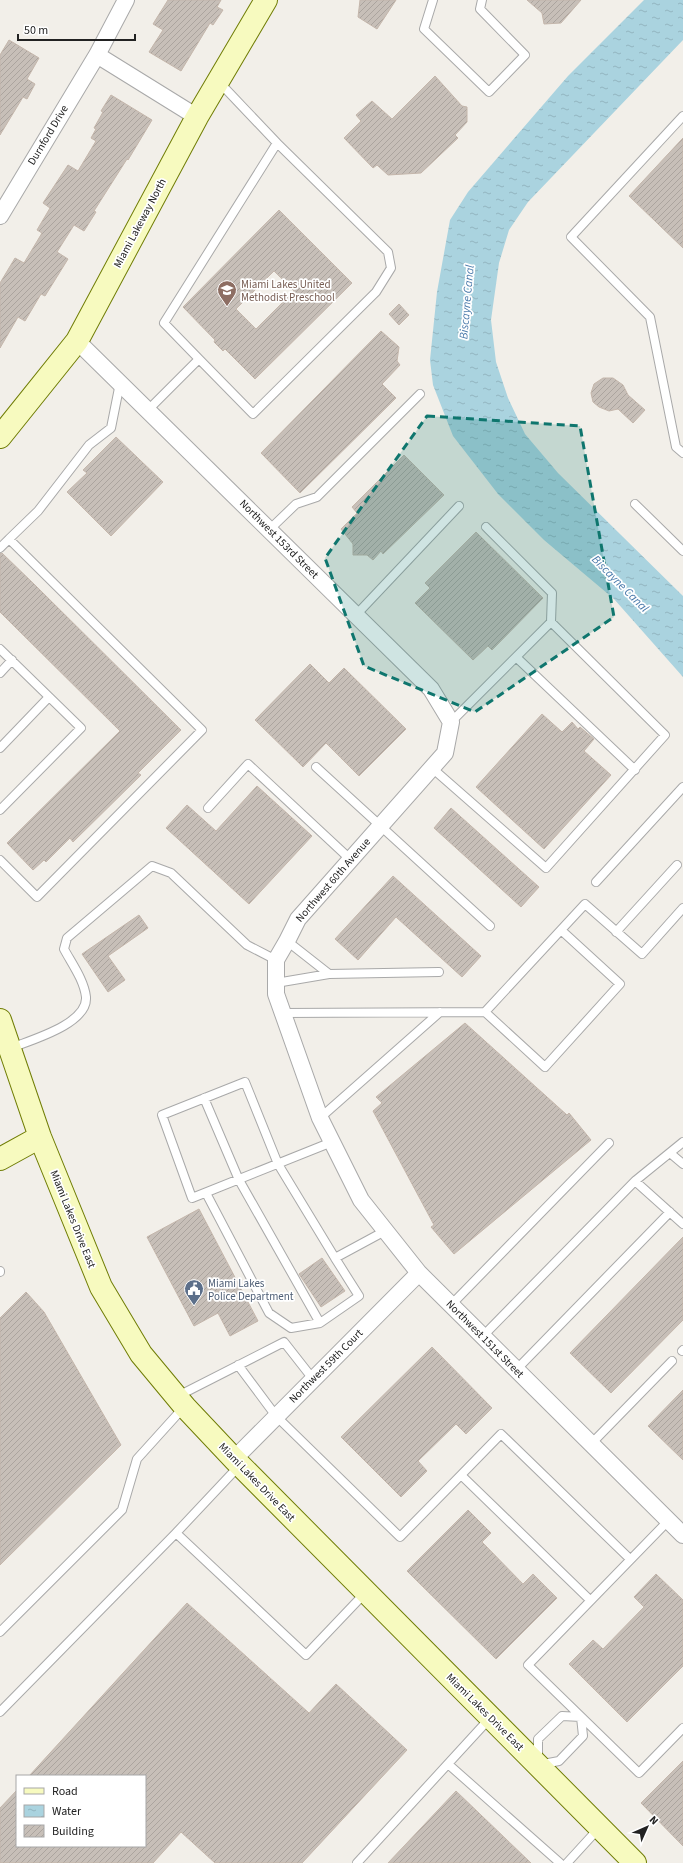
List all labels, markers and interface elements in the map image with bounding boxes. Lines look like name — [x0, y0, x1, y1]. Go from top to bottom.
scale bar — [18, 16, 135, 42]
text: 50 m — [24, 22, 48, 39]
street label: Durnford Drive — [24, 102, 72, 168]
street label: Miami Lakeway North — [110, 176, 170, 270]
water label: Biscayne Canal — [455, 264, 479, 340]
place label: Miami Lakes United Methodist Preschool — [241, 277, 335, 305]
school or university icon: Miami Lakes United Methodist Preschool — [216, 279, 238, 307]
street label: Northwest 153rd Street — [236, 496, 322, 582]
water label: Biscayne Canal — [588, 552, 652, 616]
street label: Northwest 60th Avenue — [292, 834, 374, 925]
street label: Miami Lakes Drive East — [47, 1168, 100, 1270]
place label: Miami Lakes Police Department — [208, 1276, 294, 1304]
public building icon: Miami Lakes Police Department — [183, 1278, 205, 1306]
street label: Northwest 151st Street — [443, 1297, 527, 1381]
street label: Northwest 59th Court — [286, 1326, 366, 1406]
street label: Miami Lakes Drive East — [215, 1439, 299, 1525]
street label: Miami Lakes Drive East — [443, 1670, 527, 1754]
legend — [16, 1775, 146, 1847]
text: Road — [52, 1783, 78, 1800]
text: Water — [52, 1803, 82, 1820]
north arrow — [627, 1807, 667, 1847]
text: N — [646, 1812, 662, 1828]
text: Building — [52, 1823, 94, 1840]

